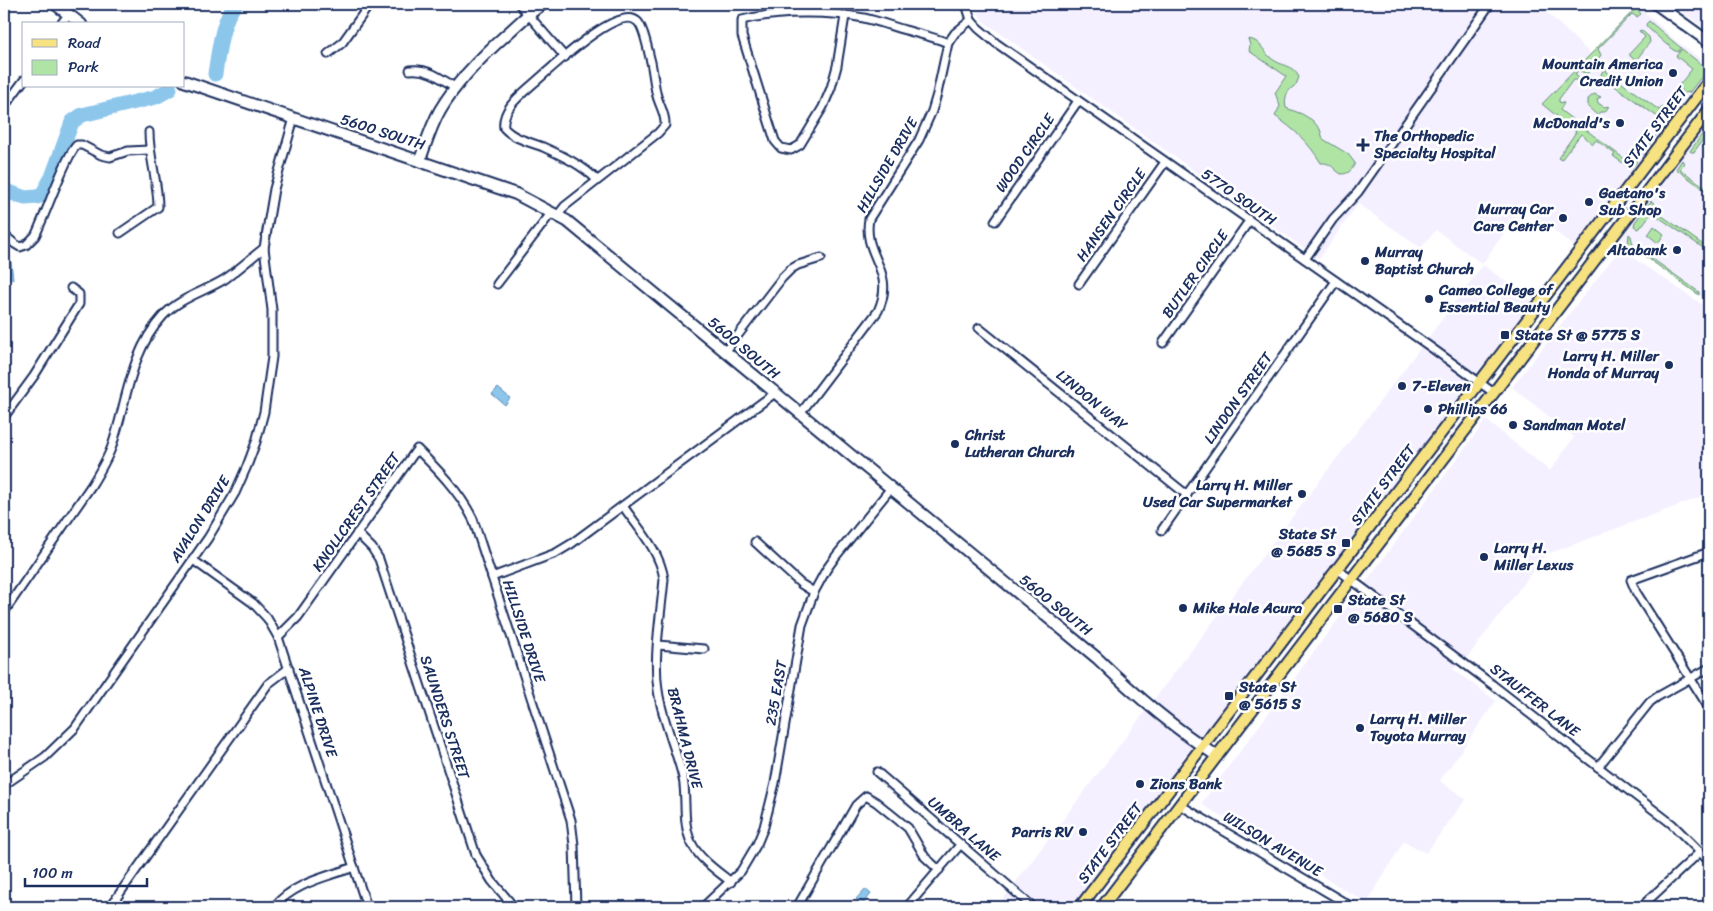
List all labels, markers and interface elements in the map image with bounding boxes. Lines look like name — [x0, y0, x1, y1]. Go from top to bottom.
legend — [22, 22, 185, 88]
text: Road — [68, 30, 101, 56]
place label: Mountain America Credit Union — [1541, 51, 1664, 94]
text: Park — [68, 54, 99, 80]
marker: Mountain America Credit Union — [1667, 67, 1679, 79]
street label: STATE STREET — [1616, 79, 1695, 173]
street label: 5600 SOUTH — [337, 106, 429, 158]
street label: WOOD CIRCLE — [988, 107, 1063, 198]
place label: McDonald's — [1532, 110, 1611, 136]
street label: HILLSIDE DRIVE — [849, 111, 926, 218]
marker: McDonald's — [1614, 117, 1626, 129]
place label: The Orthopedic Specialty Hospital — [1373, 123, 1496, 166]
marker: The Orthopedic Specialty Hospital — [1356, 138, 1370, 152]
street label: HANSEN CIRCLE — [1069, 161, 1154, 267]
street label: 5770 SOUTH — [1196, 161, 1282, 233]
place label: Gaetano's Sub Shop — [1598, 180, 1666, 223]
place label: Murray Car Care Center — [1473, 196, 1555, 239]
marker: Gaetano's Sub Shop — [1583, 196, 1595, 208]
marker: Murray Car Care Center — [1557, 212, 1569, 224]
street label: BUTLER CIRCLE — [1155, 223, 1236, 324]
place label: Altabank — [1606, 237, 1668, 263]
place label: Murray Baptist Church — [1374, 239, 1474, 282]
marker: Altabank — [1671, 244, 1683, 256]
marker: Murray Baptist Church — [1359, 255, 1371, 267]
place label: Cameo College of Essential Beauty — [1438, 277, 1555, 320]
marker: Cameo College of Essential Beauty — [1423, 293, 1435, 305]
street label: 5600 SOUTH — [702, 310, 786, 387]
place label: State St @ 5775 S — [1514, 322, 1641, 348]
marker: State St @ 5775 S — [1499, 329, 1511, 341]
place label: Larry H. Miller Honda of Murray — [1547, 343, 1661, 386]
street label: LINDON STREET — [1197, 346, 1280, 449]
marker: Larry H. Miller Honda of Murray — [1663, 359, 1675, 371]
street label: LINDON WAY — [1050, 363, 1134, 438]
place label: 7-Eleven — [1412, 373, 1472, 399]
marker: 7-Eleven — [1396, 380, 1408, 392]
place label: Phillips 66 — [1438, 396, 1508, 422]
marker: Phillips 66 — [1422, 403, 1434, 415]
place label: Sandman Motel — [1522, 412, 1626, 438]
marker: Sandman Motel — [1507, 419, 1519, 431]
place label: Christ Lutheran Church — [964, 422, 1075, 465]
street label: STATE STREET — [1344, 437, 1423, 531]
marker: Christ Lutheran Church — [949, 438, 961, 450]
street label: KNOLLCREST STREET — [305, 446, 408, 577]
street label: AVALON DRIVE — [162, 469, 238, 569]
place label: Larry H. Miller Used Car Supermarket — [1143, 472, 1294, 515]
marker: Larry H. Miller Used Car Supermarket — [1296, 488, 1308, 500]
place label: State St @ 5685 S — [1271, 521, 1337, 564]
place label: Larry H. Miller Lexus — [1493, 535, 1575, 578]
marker: State St @ 5685 S — [1340, 537, 1352, 549]
marker: Larry H. Miller Lexus — [1478, 551, 1490, 563]
street label: 5600 SOUTH — [1014, 567, 1099, 643]
street label: HILLSIDE DRIVE — [495, 576, 553, 687]
place label: State St @ 5680 S — [1347, 587, 1414, 630]
place label: Mike Hale Acura — [1192, 595, 1303, 621]
marker: Mike Hale Acura — [1177, 602, 1189, 614]
marker: State St @ 5680 S — [1332, 603, 1344, 615]
street label: SAUNDERS STREET — [413, 652, 478, 784]
street label: STAUFFER LANE — [1484, 656, 1587, 745]
street label: 235 EAST — [758, 658, 795, 727]
street label: ALPINE DRIVE — [291, 662, 345, 762]
place label: State St @ 5615 S — [1238, 674, 1302, 717]
street label: BRAHMA DRIVE — [660, 685, 711, 793]
marker: State St @ 5615 S — [1223, 690, 1235, 702]
place label: Larry H. Miller Toyota Murray — [1370, 706, 1468, 749]
marker: Larry H. Miller Toyota Murray — [1354, 722, 1366, 734]
place label: Zions Bank — [1149, 771, 1223, 797]
marker: Zions Bank — [1134, 778, 1146, 790]
street label: UMBRA LANE — [922, 790, 1008, 869]
street label: STATE STREET — [1071, 795, 1150, 889]
street label: WILSON AVENUE — [1218, 804, 1329, 885]
place label: Parris RV — [1012, 819, 1074, 845]
marker: Parris RV — [1077, 826, 1089, 838]
scale bar — [25, 856, 148, 888]
text: 100 m — [32, 860, 73, 886]

